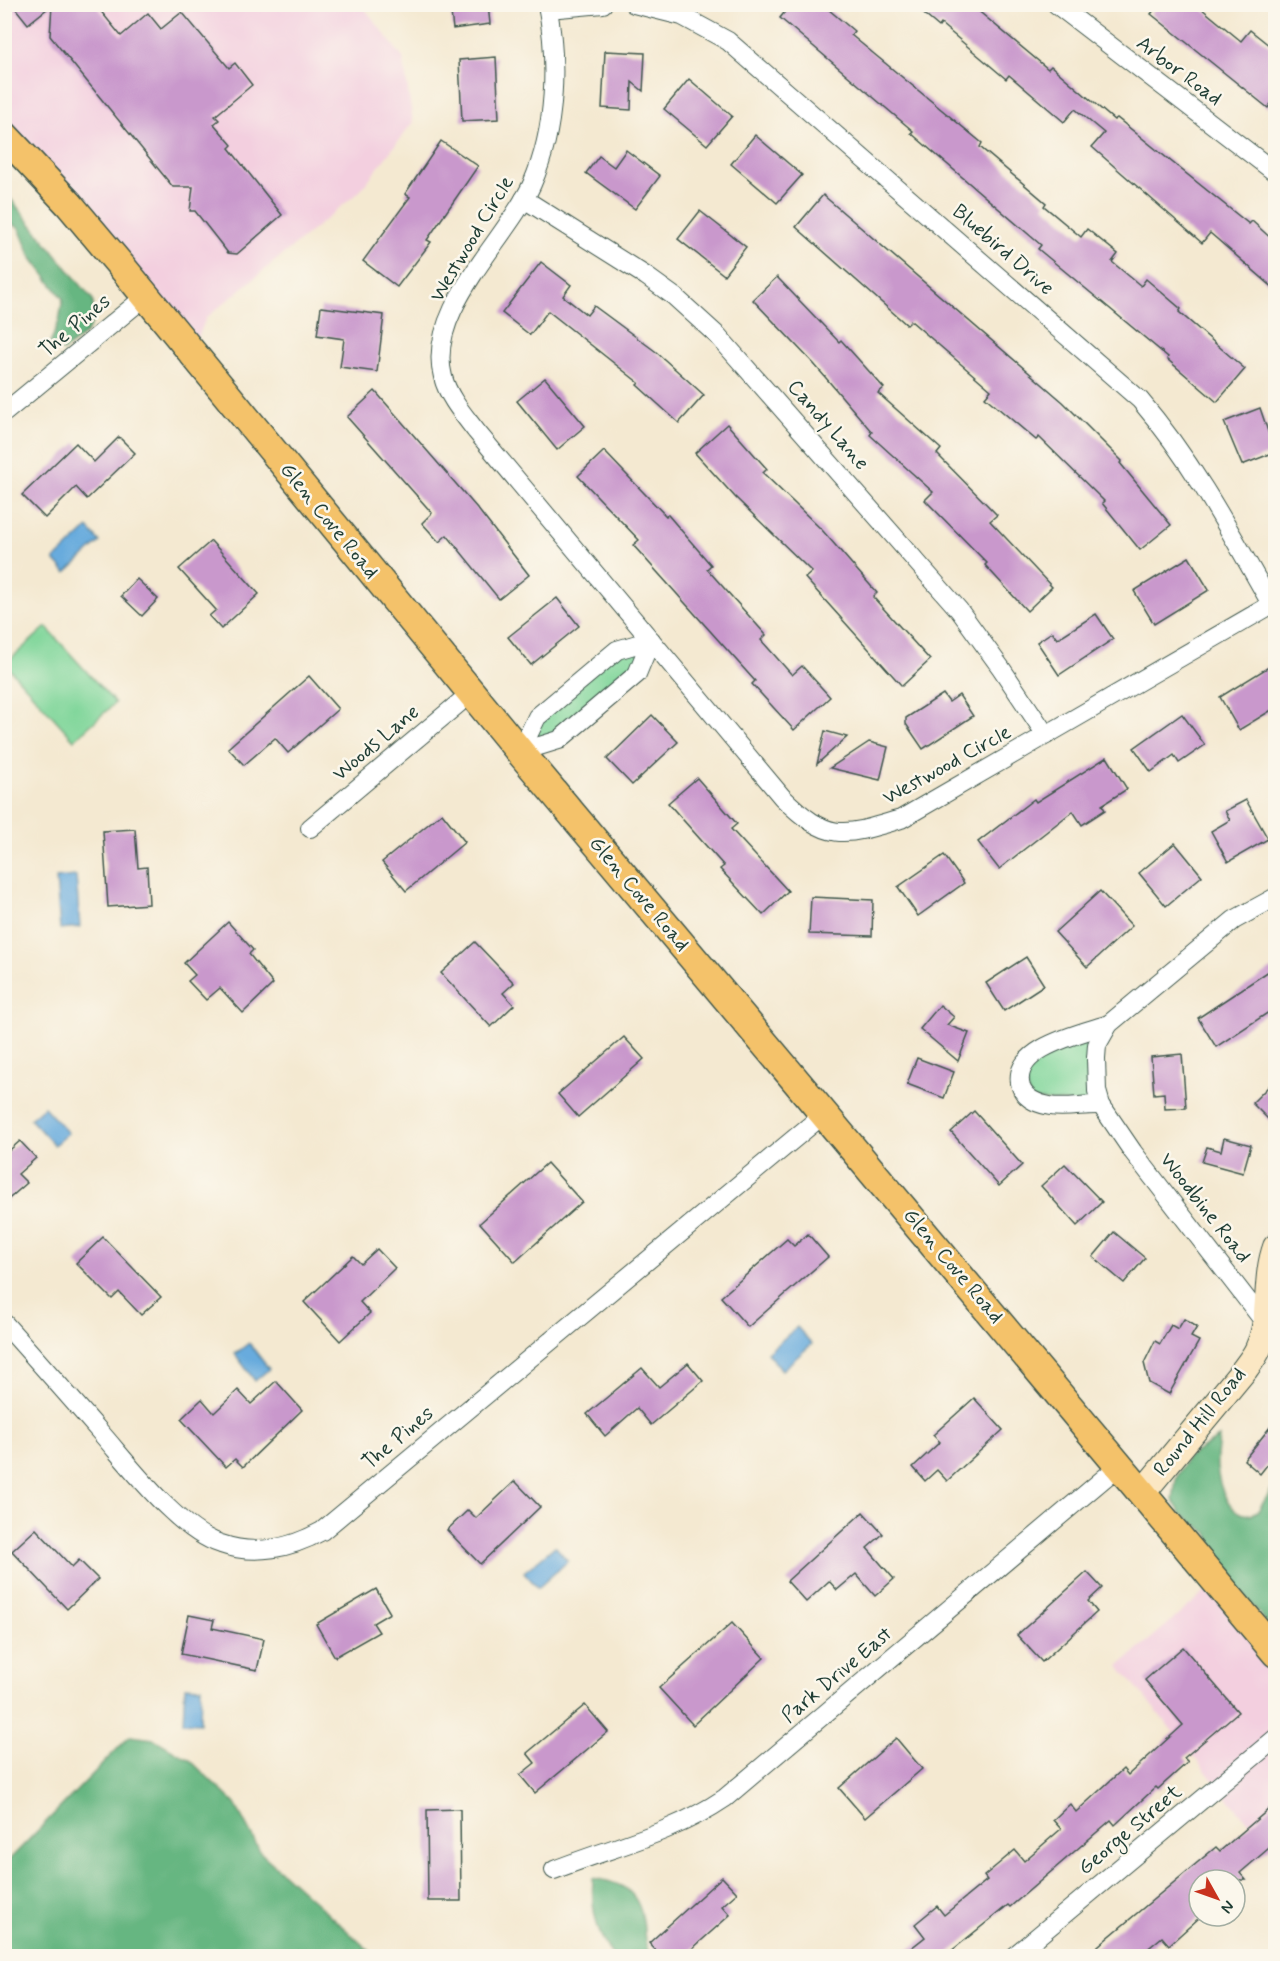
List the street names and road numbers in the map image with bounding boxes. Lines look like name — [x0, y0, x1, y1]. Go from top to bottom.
street label: Arbor Road — [1130, 30, 1228, 112]
street label: Westwood Circle — [423, 171, 521, 307]
street label: Bluebird Drive — [946, 198, 1060, 302]
street label: The Pines — [33, 288, 117, 364]
street label: Candy Lane — [781, 374, 875, 476]
street label: Glen Cove Road — [273, 457, 385, 585]
street label: Woods Lane — [327, 698, 425, 788]
street label: Westwood Circle — [878, 718, 1016, 812]
street label: Glen Cove Road — [582, 830, 696, 958]
street label: Woodbine Road — [1153, 1147, 1257, 1269]
street label: Glen Cove Road — [896, 1202, 1010, 1330]
street label: Round Hill Road — [1147, 1362, 1253, 1482]
street label: The Pines — [356, 1400, 440, 1476]
street label: Park Drive East — [776, 1620, 899, 1730]
street label: George Street — [1072, 1778, 1189, 1882]

